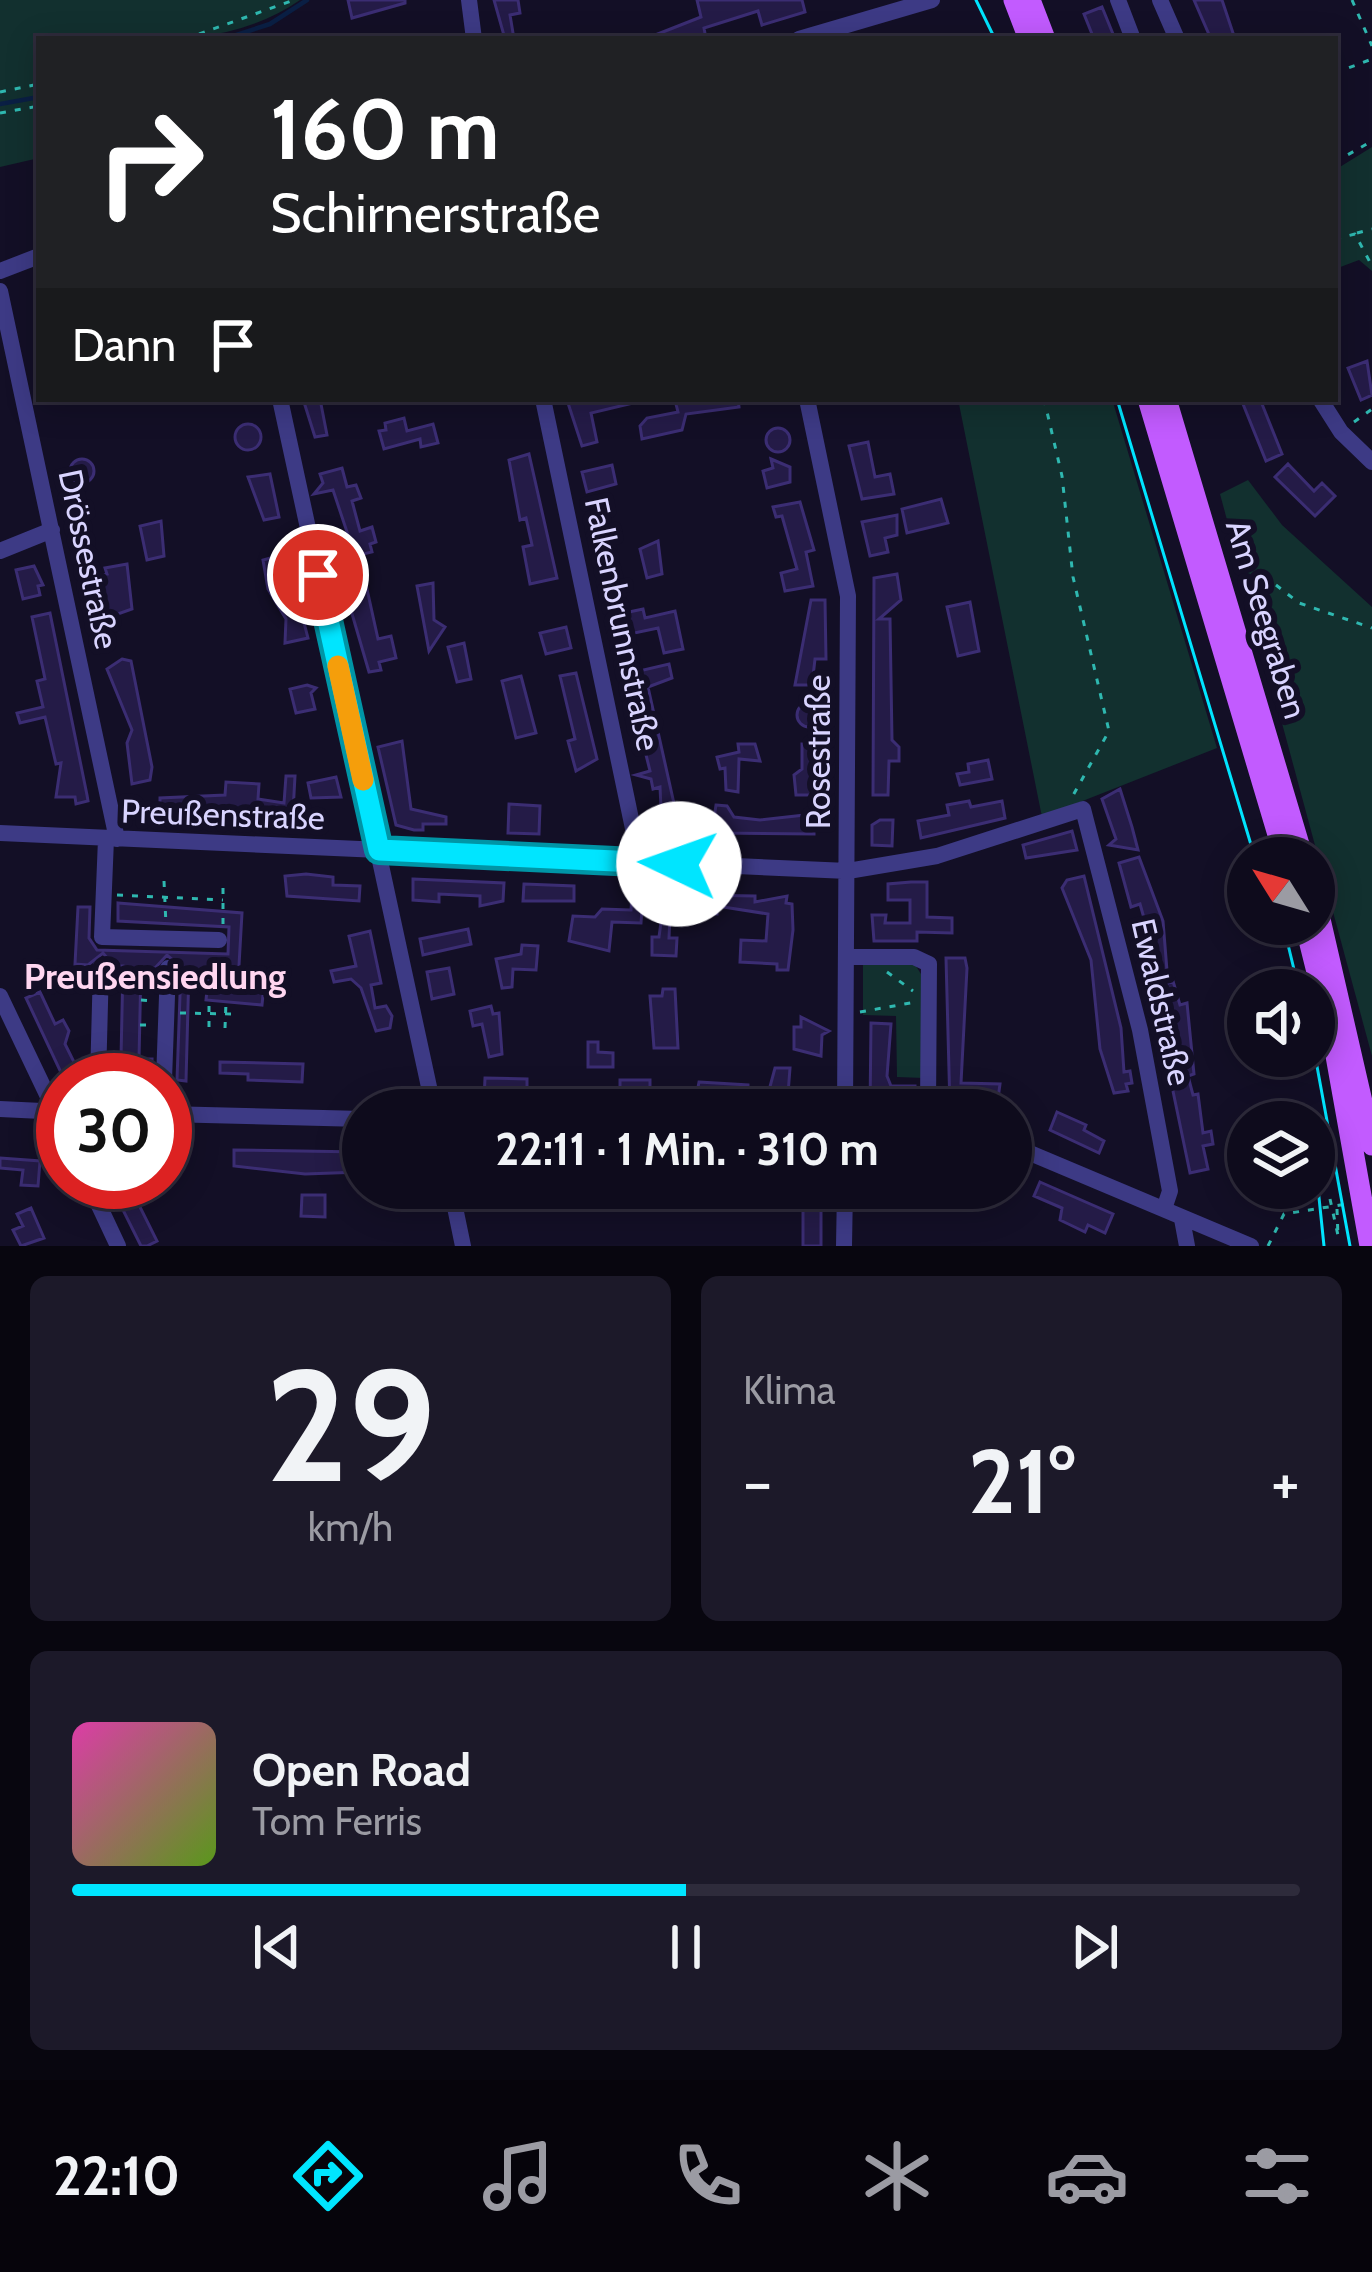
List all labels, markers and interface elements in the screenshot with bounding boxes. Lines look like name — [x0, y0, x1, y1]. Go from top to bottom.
text: 160 m — [270, 78, 499, 180]
icon: right — [72, 84, 228, 240]
text: Schirnerstraße — [270, 180, 600, 246]
icon: arrive — [200, 312, 266, 378]
text: Dann — [72, 318, 176, 372]
street label: Drössestraße — [50, 465, 128, 653]
street label: Falkenbrunnstraße — [577, 494, 669, 754]
street label: Am Seegraben — [1218, 515, 1316, 723]
pin — [267, 524, 369, 626]
icon: arrive — [285, 542, 351, 608]
street label: Rosestraße — [798, 675, 838, 829]
street label: Preußenstraße — [120, 790, 326, 838]
position arrow — [616, 801, 742, 927]
north arrow — [1227, 837, 1335, 945]
map controls — [1227, 837, 1335, 1209]
street label: Ewaldstraße — [1123, 915, 1201, 1089]
district label: Preußensiedlung — [24, 954, 286, 998]
button: sound — [1227, 969, 1335, 1077]
speed limit sign: 30 — [36, 1053, 192, 1209]
button: layers — [1227, 1101, 1335, 1209]
text: 22:11 · 1 Min. · 310 m — [495, 1122, 879, 1176]
text: 29 — [265, 1330, 436, 1520]
text: Klima — [743, 1366, 835, 1414]
text: 21° — [968, 1426, 1075, 1536]
text: − — [743, 1441, 772, 1522]
text: + — [1271, 1441, 1300, 1522]
text: km/h — [308, 1503, 393, 1551]
text: Open Road — [252, 1743, 471, 1797]
text: Tom Ferris — [252, 1797, 422, 1845]
icon: previous — [244, 1914, 310, 1980]
icon: pause — [653, 1914, 719, 1980]
icon: next — [1062, 1914, 1128, 1980]
icon: directions — [286, 2134, 370, 2218]
icon: music — [476, 2134, 560, 2218]
icon: phone — [666, 2134, 750, 2218]
icon: climate — [855, 2134, 939, 2218]
icon: car — [1045, 2134, 1129, 2218]
icon: filters — [1235, 2134, 1319, 2218]
text: 22:10 — [53, 2143, 180, 2209]

